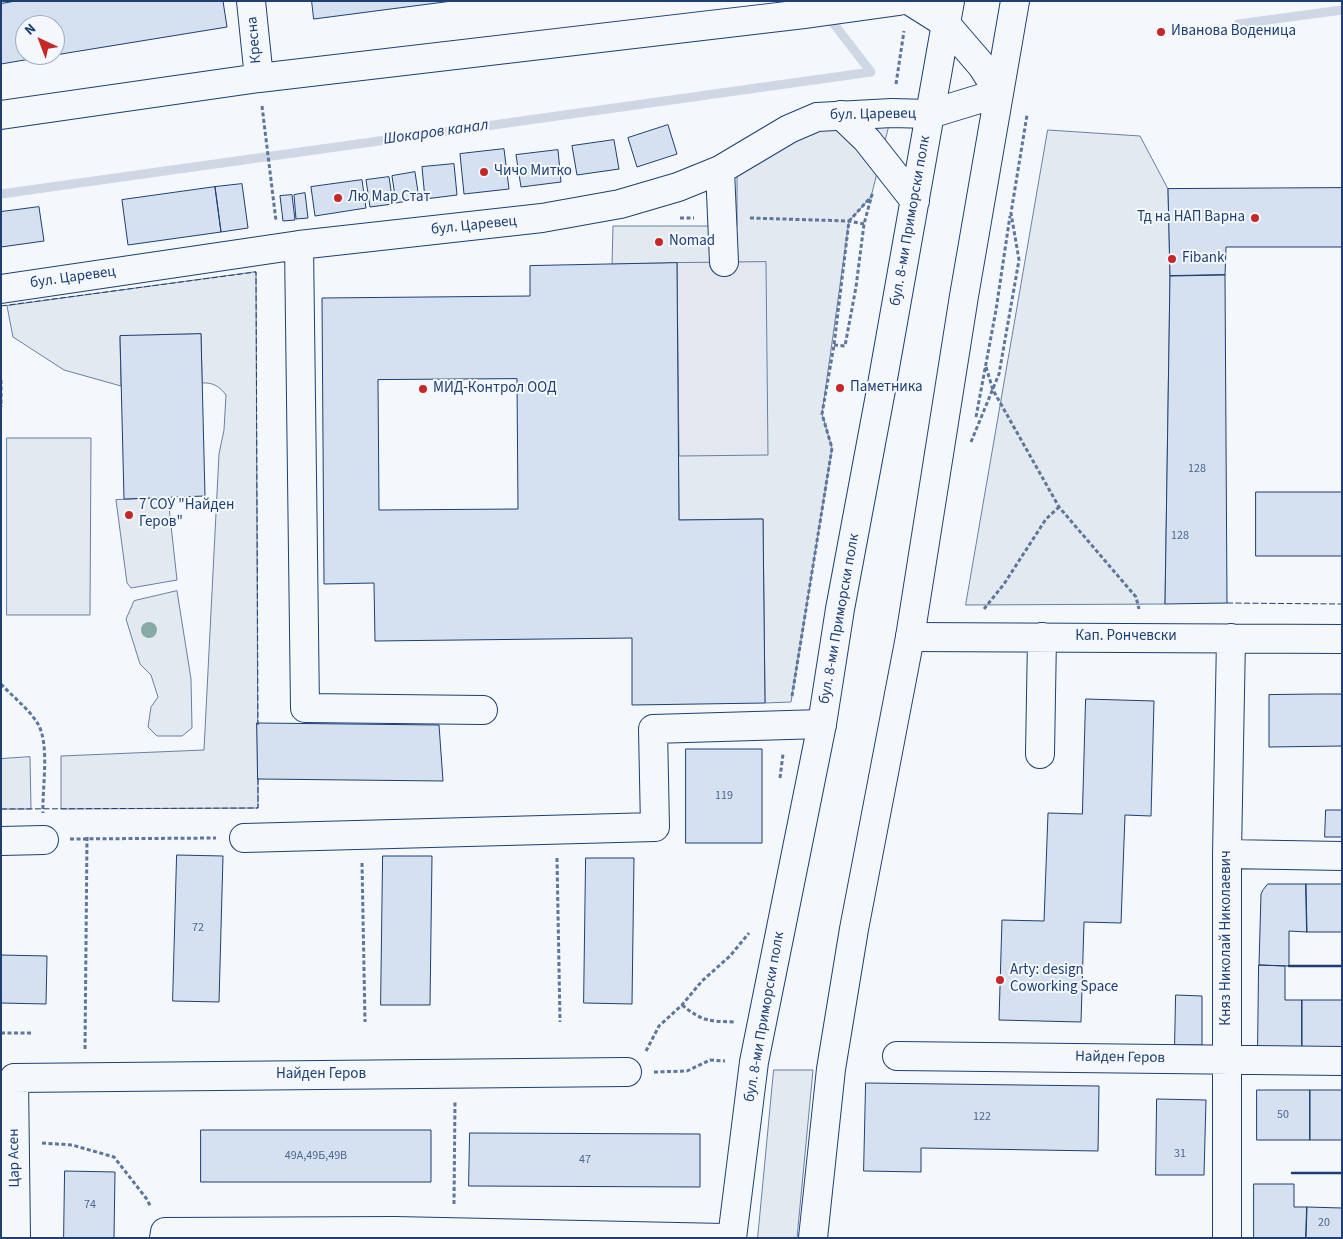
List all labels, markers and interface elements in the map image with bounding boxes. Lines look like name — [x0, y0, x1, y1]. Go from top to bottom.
north arrow — [15, 15, 65, 65]
street label: Кресна — [244, 16, 266, 64]
text: N — [20, 19, 41, 40]
place label: Иванова Воденица — [1171, 23, 1296, 41]
marker: Иванова Воденица — [1155, 26, 1167, 38]
street label: бул. Царевец — [830, 105, 916, 125]
water label: Шокаров канал — [382, 116, 490, 150]
street label: бул. 8-ми Приморски полк — [887, 134, 935, 308]
place label: Чичо Митко — [494, 163, 572, 181]
marker: Чичо Митко — [478, 166, 490, 178]
place label: Лю Мар Стат — [348, 189, 430, 207]
marker: Лю Мар Стат — [332, 192, 344, 204]
place label: Тд на НАП Варна — [1137, 209, 1245, 227]
marker: Тд на НАП Варна — [1249, 212, 1261, 224]
street label: бул. Царевец — [430, 213, 518, 239]
place label: Nomad — [669, 233, 715, 251]
marker: Nomad — [653, 236, 665, 248]
place label: Fibank — [1182, 250, 1224, 268]
marker: Fibank — [1166, 253, 1178, 265]
street label: бул. Царевец — [29, 263, 117, 293]
place label: Паметника — [850, 379, 923, 397]
place label: МИД-Контрол ООД — [433, 380, 556, 398]
marker: Паметника — [834, 382, 846, 394]
marker: МИД-Контрол ООД — [417, 383, 429, 395]
house number: 128 — [1188, 462, 1206, 476]
place label: 7 СОУ "Найден Геров" — [139, 497, 234, 532]
marker: 7 СОУ "Найден Геров" — [123, 509, 135, 521]
house number: 128 — [1171, 529, 1189, 543]
street label: бул. 8-ми Приморски полк — [816, 532, 864, 706]
street label: Кап. Рончевски — [1075, 628, 1177, 646]
house number: 119 — [715, 789, 733, 803]
street label: Княз Николай Николаевич — [1218, 850, 1236, 1026]
house number: 72 — [192, 921, 204, 935]
street label: бул. 8-ми Приморски полк — [741, 930, 789, 1104]
place label: Arty: design Coworking Space — [1010, 962, 1118, 997]
marker: Arty: design Coworking Space — [994, 974, 1006, 986]
street label: Найден Геров — [1075, 1048, 1165, 1068]
street label: Найден Геров — [276, 1066, 366, 1084]
house number: 50 — [1277, 1108, 1289, 1122]
house number: 122 — [973, 1110, 991, 1124]
street label: Цар Асен — [5, 1128, 25, 1188]
house number: 31 — [1174, 1147, 1186, 1161]
house number: 49А,49Б,49В — [285, 1149, 347, 1163]
house number: 47 — [579, 1153, 591, 1167]
house number: 74 — [84, 1198, 96, 1212]
house number: 20 — [1318, 1216, 1330, 1230]

